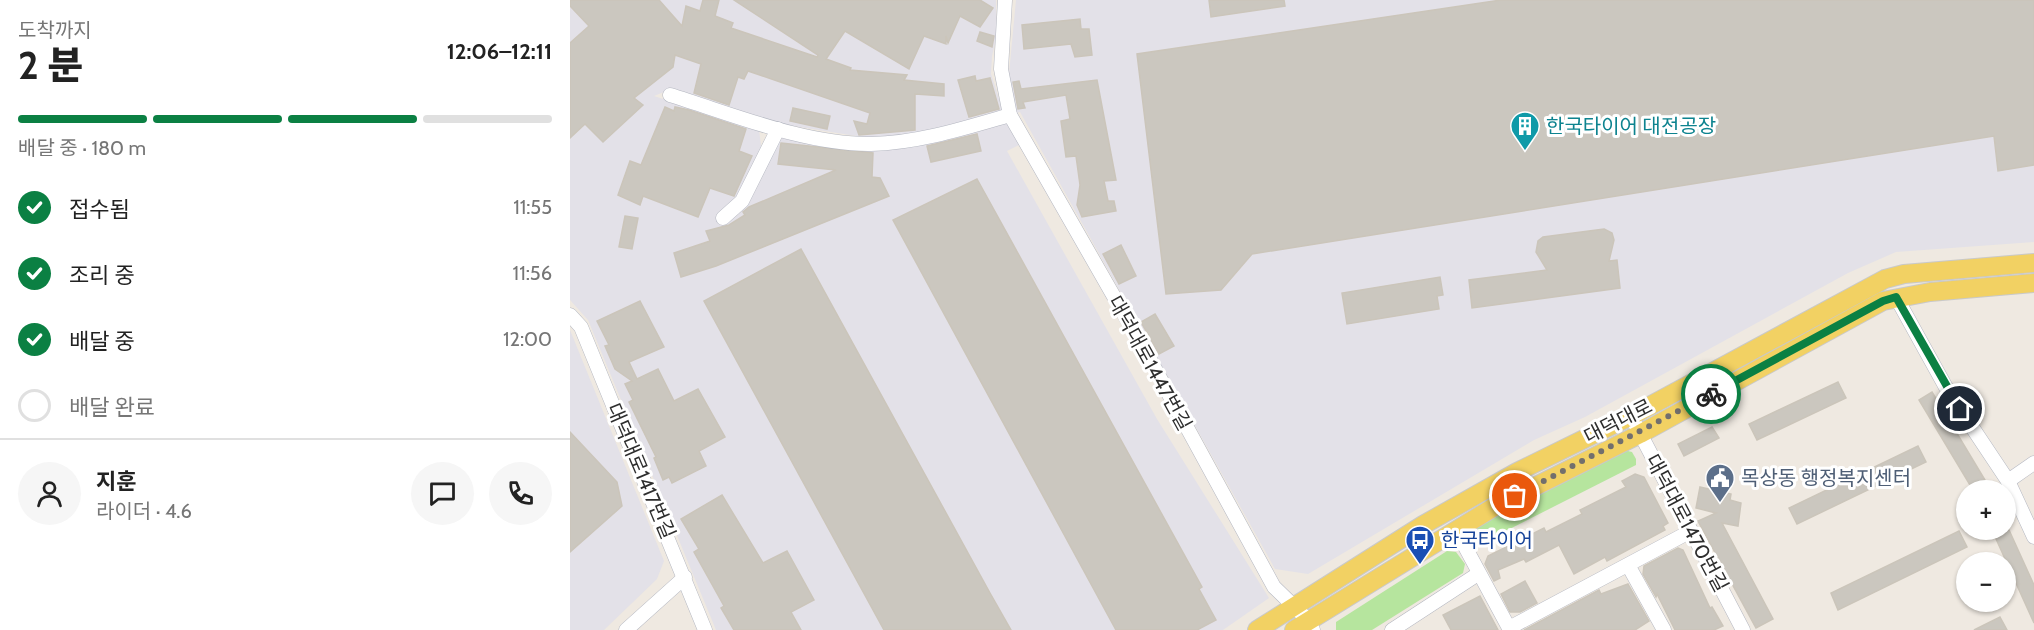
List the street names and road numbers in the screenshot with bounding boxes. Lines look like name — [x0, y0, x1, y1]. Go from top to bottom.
street label: 대덕대로1447번길 — [1103, 292, 1197, 434]
street label: 대덕대로 — [1580, 394, 1656, 448]
street label: 대덕대로1417번길 — [602, 400, 680, 542]
street label: 대덕대로1470번길 — [1641, 450, 1733, 596]

